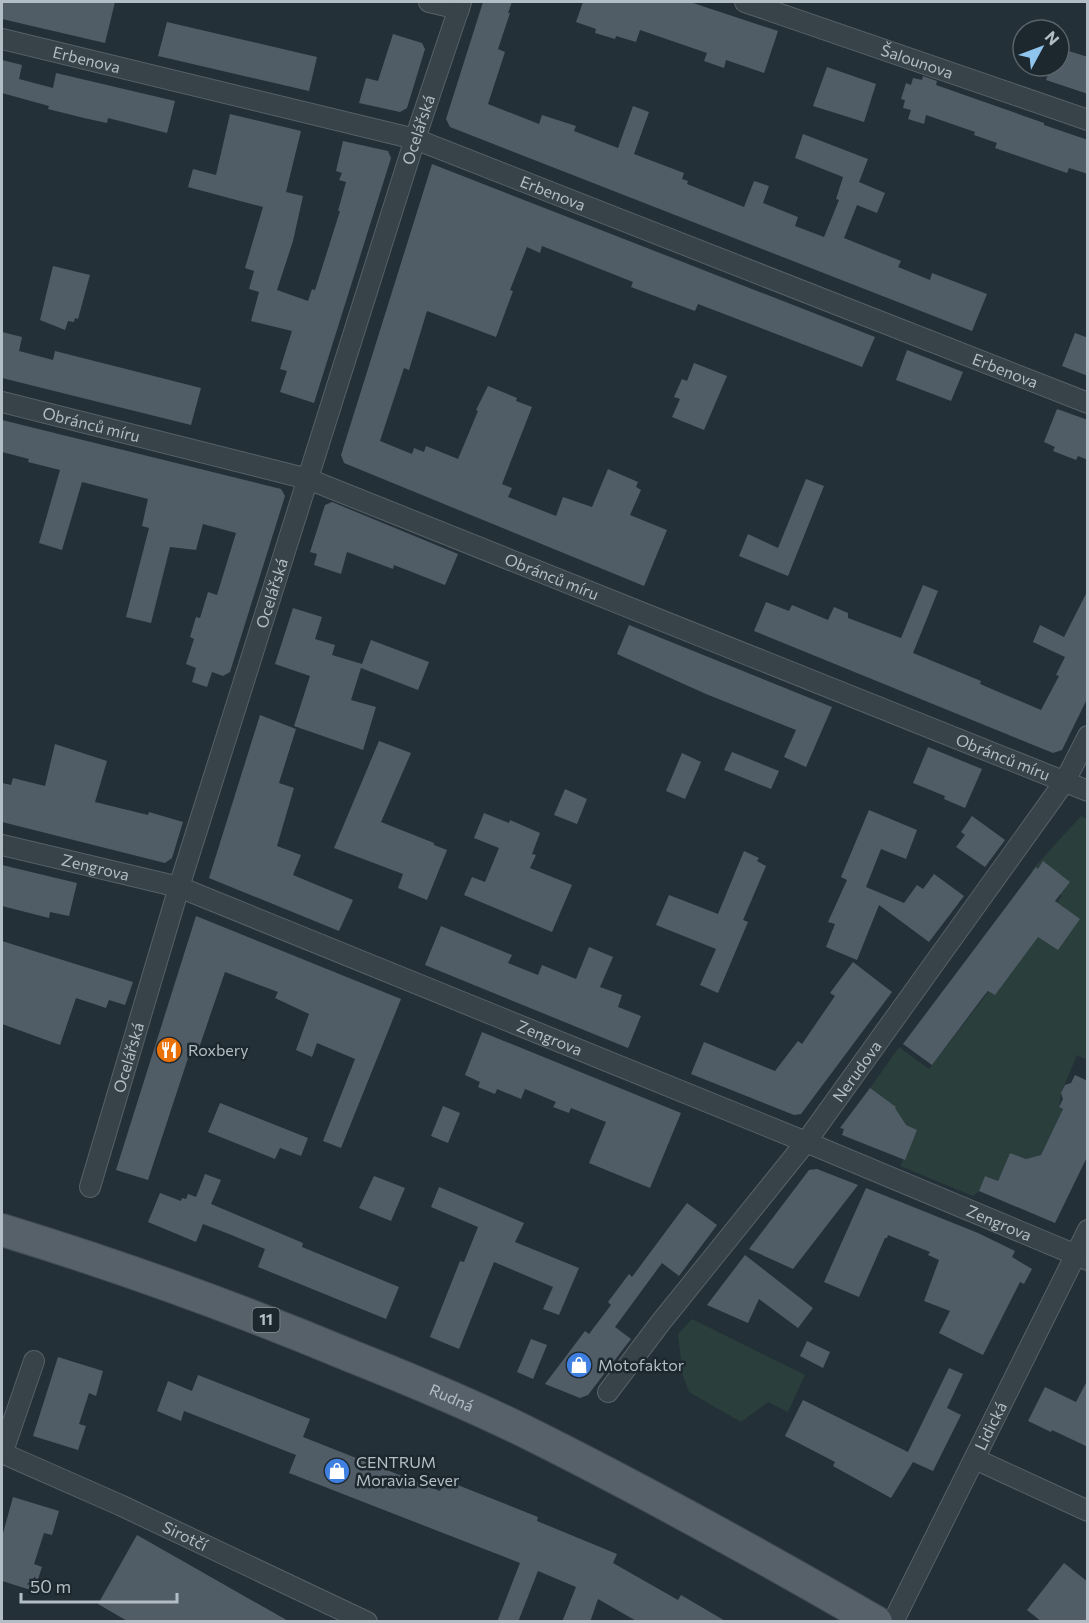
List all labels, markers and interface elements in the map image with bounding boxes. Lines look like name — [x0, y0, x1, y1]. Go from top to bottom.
north arrow — [1011, 18, 1071, 78]
text: N — [1042, 27, 1064, 49]
street label: Šalounova — [879, 40, 956, 82]
street label: Erbenova — [51, 42, 122, 76]
street label: Ocelářská — [398, 92, 438, 167]
street label: Erbenova — [518, 171, 588, 214]
street label: Erbenova — [970, 349, 1041, 391]
street label: Obránců míru — [41, 403, 142, 445]
street label: Obránců míru — [502, 549, 602, 603]
street label: Ocelářská — [251, 556, 291, 630]
street label: Obránců míru — [953, 729, 1053, 784]
street label: Zengrova — [60, 849, 131, 884]
street label: Zengrova — [514, 1015, 585, 1059]
street label: Ocelářská — [109, 1020, 147, 1095]
restaurant icon: Roxbery — [154, 1035, 184, 1065]
street label: Nerudova — [828, 1037, 885, 1105]
place label: Roxbery — [188, 1040, 248, 1059]
street label: Zengrova — [964, 1200, 1035, 1244]
road number: 11 — [252, 1308, 280, 1332]
shop icon: Motofaktor — [564, 1350, 594, 1380]
place label: Motofaktor — [598, 1355, 685, 1374]
street label: Rudná — [427, 1379, 477, 1415]
street label: Lidická — [970, 1398, 1010, 1453]
place label: CENTRUM Moravia Sever — [356, 1452, 460, 1489]
shop icon: CENTRUM Moravia Sever — [322, 1456, 352, 1486]
street label: Sirotčí — [160, 1517, 212, 1555]
scale bar — [21, 1566, 177, 1604]
text: 50 m — [30, 1575, 71, 1597]

